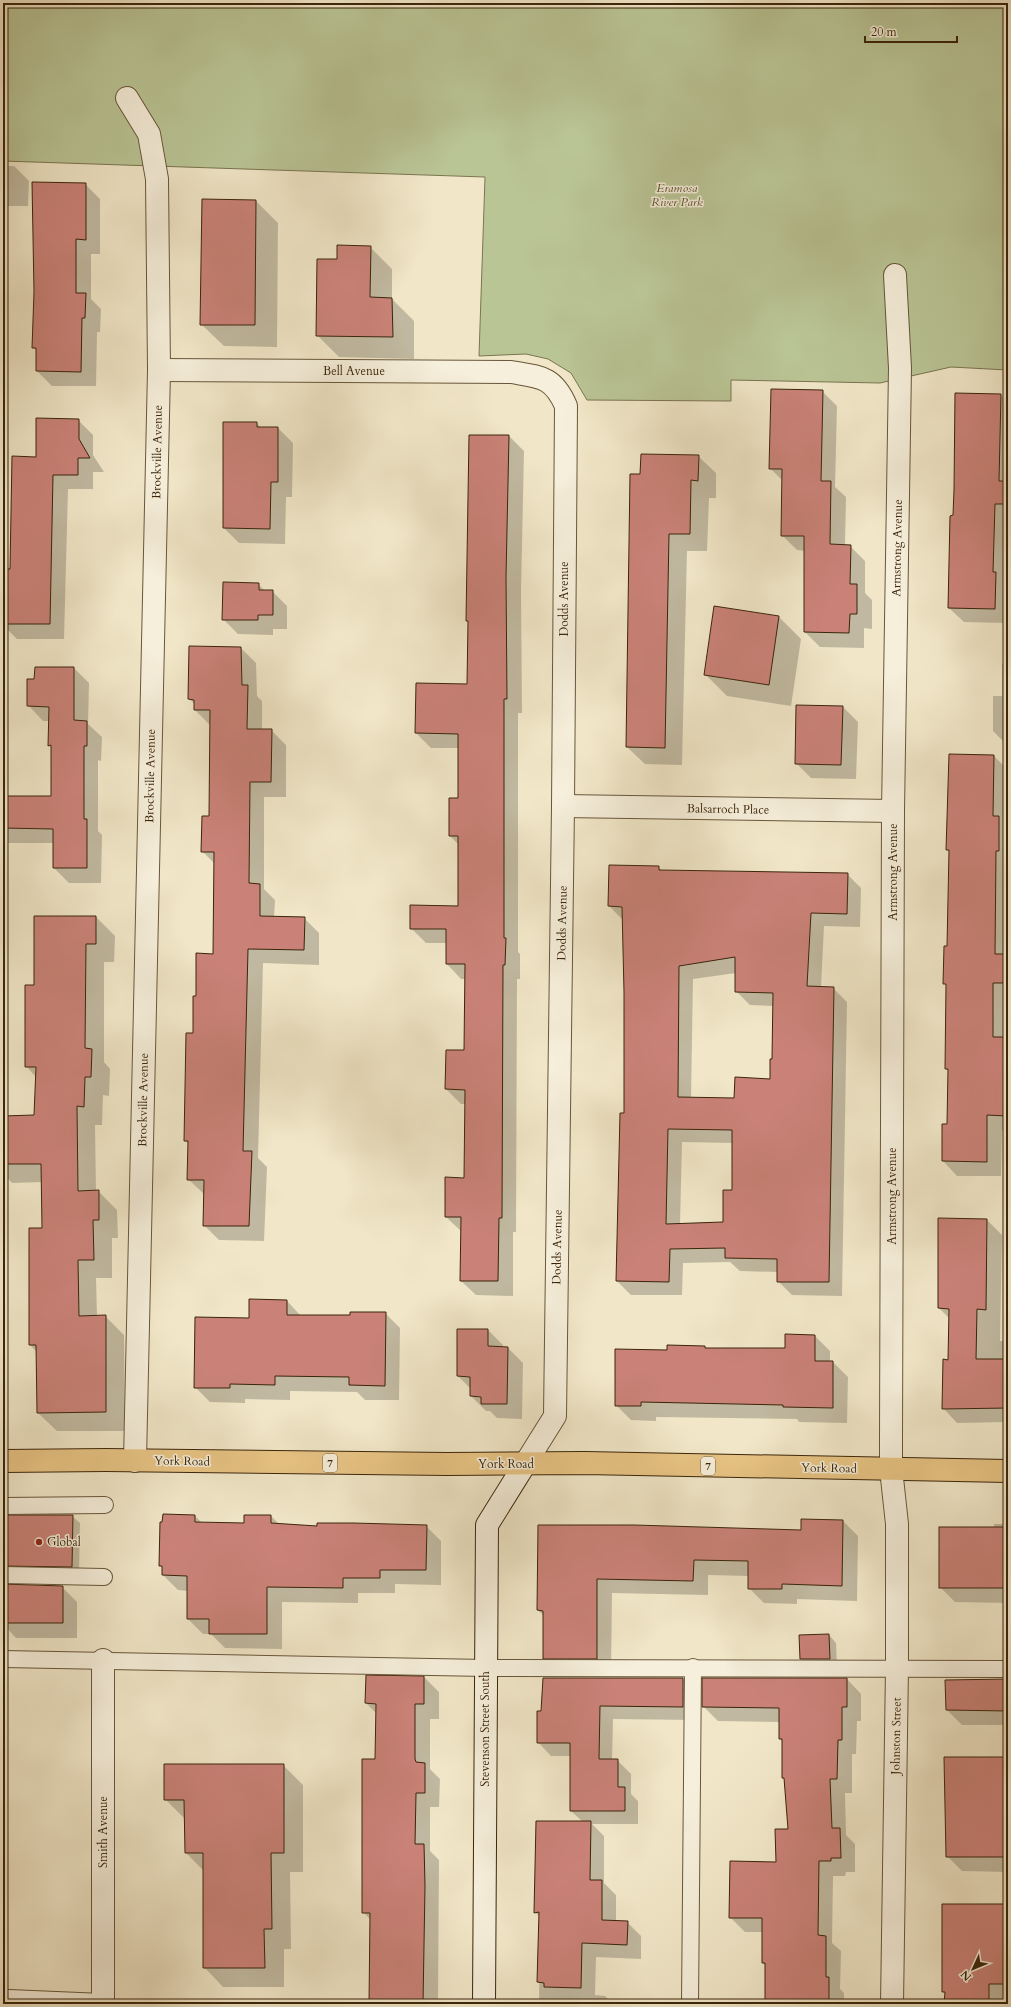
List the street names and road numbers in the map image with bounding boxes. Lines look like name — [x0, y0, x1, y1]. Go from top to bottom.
street label: Bell Avenue — [323, 363, 385, 379]
street label: Brockville Avenue — [148, 405, 166, 499]
street label: Armstrong Avenue — [888, 499, 906, 597]
street label: Dodds Avenue — [556, 561, 572, 637]
street label: Brockville Avenue — [141, 729, 159, 823]
street label: Balsarroch Place — [687, 800, 769, 818]
street label: Armstrong Avenue — [885, 823, 901, 921]
street label: Dodds Avenue — [553, 885, 571, 961]
street label: Brockville Avenue — [134, 1053, 152, 1147]
street label: Armstrong Avenue — [884, 1147, 900, 1245]
street label: Dodds Avenue — [548, 1209, 566, 1285]
street label: York Road — [154, 1453, 211, 1469]
road number: 7 — [323, 1454, 337, 1472]
street label: York Road — [478, 1456, 535, 1472]
road number: 7 — [701, 1457, 715, 1475]
street label: York Road — [801, 1460, 858, 1476]
street label: Stevenson Street South — [477, 1671, 493, 1787]
street label: Johnston Street — [887, 1697, 905, 1777]
street label: Smith Avenue — [95, 1796, 111, 1868]

